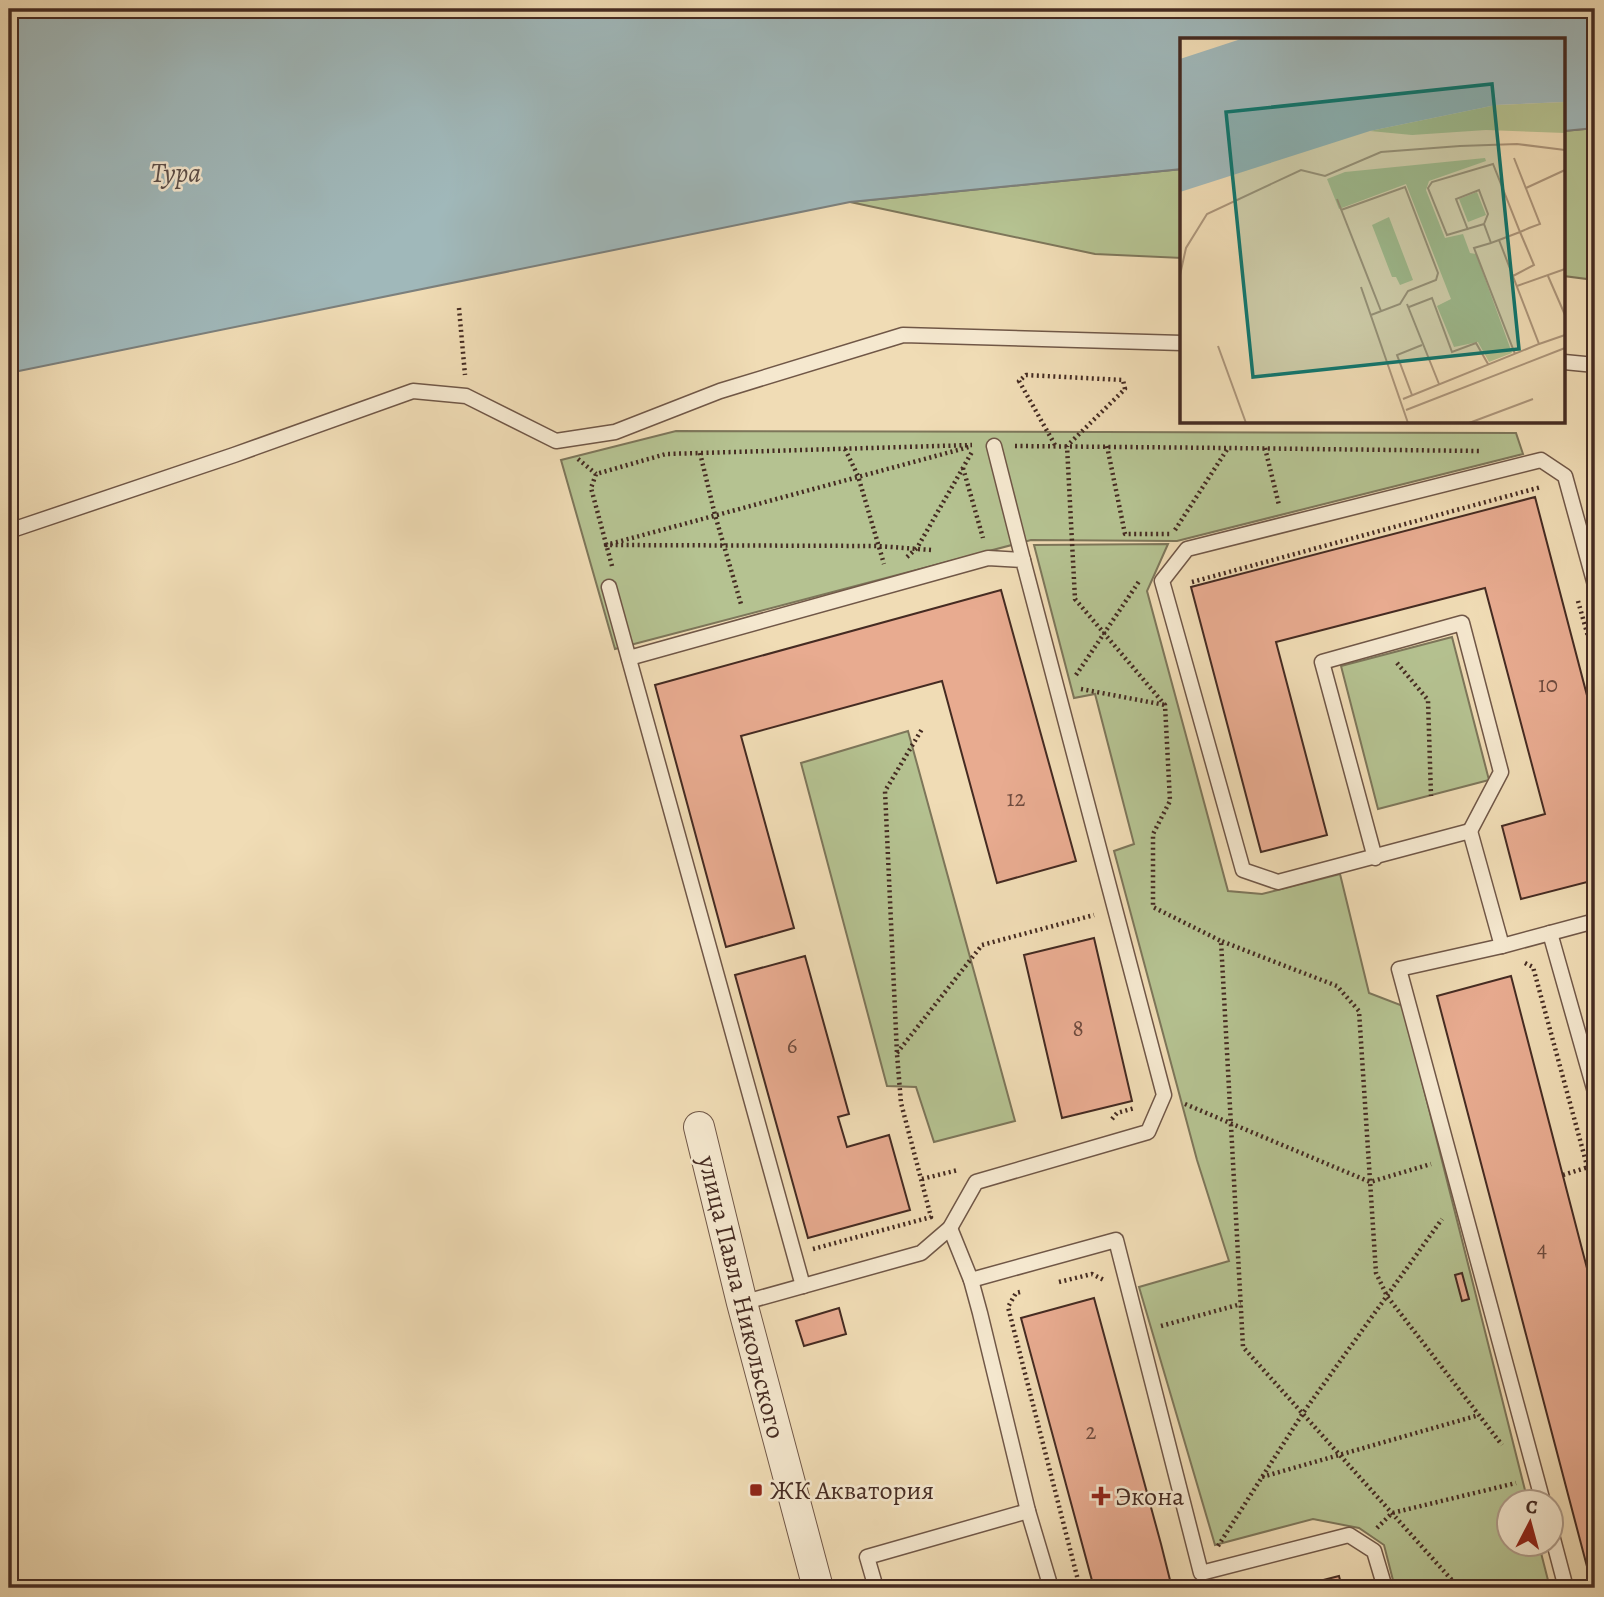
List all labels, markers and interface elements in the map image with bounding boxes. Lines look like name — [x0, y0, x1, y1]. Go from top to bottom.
inset map — [1180, 38, 1566, 424]
water label: Тура — [151, 154, 201, 192]
house number: 10 — [1538, 669, 1558, 700]
house number: 12 — [1007, 783, 1025, 814]
house number: 8 — [1072, 1013, 1084, 1044]
house number: 6 — [787, 1030, 797, 1061]
street label: улица Павла Никольского — [689, 1151, 794, 1442]
house number: 4 — [1537, 1233, 1547, 1264]
house number: 2 — [1086, 1416, 1097, 1447]
place label: ЖК Акватория — [770, 1473, 934, 1508]
place label: Экона — [1115, 1479, 1184, 1514]
marker: ЖК Акватория — [748, 1482, 764, 1498]
marker: Экона — [1093, 1488, 1109, 1504]
north arrow — [1496, 1488, 1566, 1558]
text: С — [1524, 1494, 1539, 1521]

